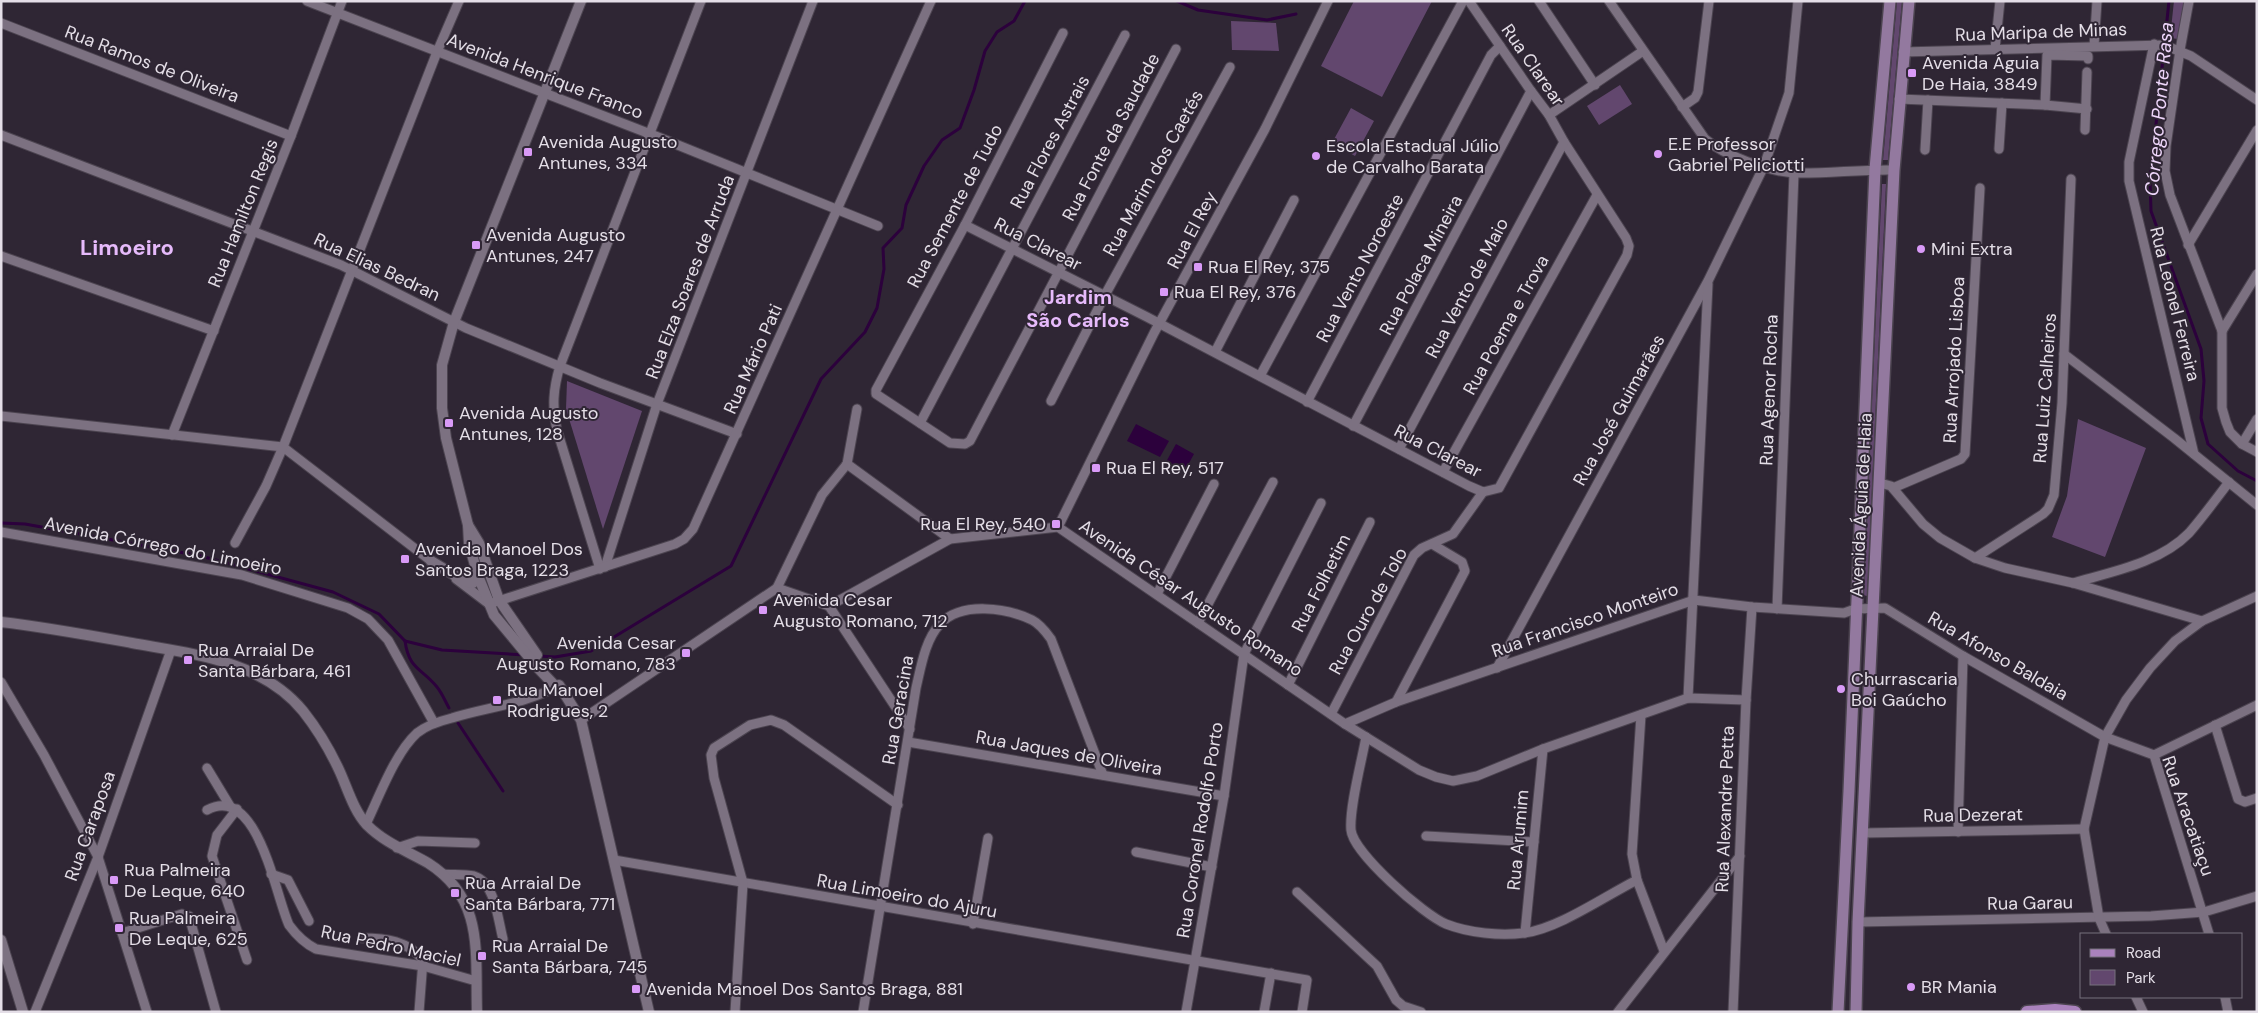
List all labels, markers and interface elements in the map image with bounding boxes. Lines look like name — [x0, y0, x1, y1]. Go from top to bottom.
street label: Rua Maripa de Minas — [1955, 17, 2127, 47]
street label: Rua Clarear — [1496, 19, 1570, 111]
street label: Rua Ramos de Oliveira — [61, 20, 243, 108]
water label: Córrego Ponte Rasa — [2139, 21, 2179, 197]
street label: Avenida Henrique Franco — [443, 27, 647, 125]
street label: Rua Fonte da Saudade — [1057, 49, 1165, 225]
place label: Avenida Águia De Haia, 3849 — [1922, 51, 2039, 96]
marker: Avenida Águia De Haia, 3849 — [1906, 67, 1918, 79]
street label: Rua Flores Astrais — [1005, 71, 1095, 213]
street label: Rua Marim dos Caetés — [1097, 85, 1209, 261]
street label: Rua Semente de Tudo — [902, 120, 1008, 292]
place label: Avenida Augusto Antunes, 334 — [538, 130, 677, 175]
place label: E.E Professor Gabriel Peliciotti — [1668, 132, 1805, 177]
place label: Escola Estadual Júlio de Carvalho Barata — [1326, 134, 1499, 179]
street label: Rua Hamilton Regis — [202, 135, 284, 291]
marker: Avenida Augusto Antunes, 334 — [522, 146, 534, 158]
marker: E.E Professor Gabriel Peliciotti — [1652, 148, 1664, 160]
marker: Escola Estadual Júlio de Carvalho Barata — [1310, 150, 1322, 162]
street label: Rua Elza Soares de Arruda — [640, 171, 740, 383]
street label: Rua El Rey — [1162, 187, 1222, 273]
street label: Rua Vento Noroeste — [1311, 189, 1409, 347]
street label: Rua Polaca Mineira — [1374, 191, 1468, 339]
street label: Rua Clarear — [990, 212, 1086, 276]
street label: Rua Vento de Maio — [1420, 214, 1514, 362]
place label: Avenida Augusto Antunes, 247 — [486, 223, 625, 268]
street label: Rua Leonel Ferreira — [2144, 224, 2206, 384]
street label: Rua Elias Bedran — [310, 227, 444, 307]
district label: Limoeiro — [80, 233, 174, 262]
place label: Mini Extra — [1931, 237, 2013, 261]
marker: Avenida Augusto Antunes, 247 — [470, 239, 482, 251]
marker: Mini Extra — [1915, 243, 1927, 255]
street label: Rua Poema e Trova — [1458, 251, 1554, 399]
place label: Rua El Rey, 375 — [1208, 255, 1330, 279]
marker: Rua El Rey, 375 — [1192, 261, 1204, 273]
street label: Rua Arrojado Lisboa — [1938, 276, 1970, 444]
place label: Rua El Rey, 376 — [1174, 280, 1296, 304]
district label: Jardim São Carlos — [1026, 284, 1130, 333]
marker: Rua El Rey, 376 — [1158, 286, 1170, 298]
street label: Rua Mário Pati — [718, 300, 788, 418]
street label: Rua Luiz Calheiros — [2028, 312, 2062, 464]
street label: Rua Agenor Rocha — [1754, 314, 1784, 466]
street label: Rua José Guimarães — [1568, 330, 1670, 490]
place label: Avenida Augusto Antunes, 128 — [459, 401, 598, 446]
street label: Avenida Águia de Haia — [1844, 412, 1878, 598]
marker: Avenida Augusto Antunes, 128 — [443, 417, 455, 429]
street label: Rua Clarear — [1390, 419, 1486, 483]
place label: Rua El Rey, 517 — [1106, 456, 1224, 480]
marker: Rua El Rey, 517 — [1090, 462, 1102, 474]
street label: Avenida Córrego do Limoeiro — [42, 511, 284, 581]
place label: Rua El Rey, 540 — [920, 512, 1046, 536]
street label: Avenida César Augusto Romano — [1074, 514, 1308, 682]
marker: Rua El Rey, 540 — [1050, 518, 1062, 530]
street label: Rua Folhetim — [1286, 530, 1356, 636]
place label: Avenida Manoel Dos Santos Braga, 1223 — [415, 537, 583, 582]
street label: Rua Ouro de Tolo — [1323, 543, 1413, 679]
marker: Avenida Manoel Dos Santos Braga, 1223 — [399, 553, 411, 565]
street label: Rua Francisco Monteiro — [1488, 577, 1682, 663]
place label: Avenida Cesar Augusto Romano, 712 — [773, 588, 948, 633]
marker: Avenida Cesar Augusto Romano, 712 — [757, 604, 769, 616]
street label: Rua Afonso Baldaia — [1923, 606, 2073, 706]
place label: Avenida Cesar Augusto Romano, 783 — [496, 631, 676, 676]
place label: Rua Arraial De Santa Bárbara, 461 — [198, 638, 351, 683]
marker: Avenida Cesar Augusto Romano, 783 — [680, 647, 692, 659]
street label: Rua Geracina — [877, 653, 919, 767]
marker: Rua Arraial De Santa Bárbara, 461 — [182, 654, 194, 666]
place label: Churrascaria Boi Gaúcho — [1851, 667, 1958, 712]
place label: Rua Manoel Rodrigues, 2 — [507, 678, 608, 723]
marker: Churrascaria Boi Gaúcho — [1835, 683, 1847, 695]
marker: Rua Manoel Rodrigues, 2 — [491, 694, 503, 706]
street label: Rua Coronel Rodolfo Porto — [1171, 720, 1229, 940]
street label: Rua Jaques de Oliveira — [974, 725, 1164, 781]
street label: Rua Alexandre Petta — [1710, 725, 1740, 893]
street label: Rua Aracatiaçu — [2156, 753, 2220, 879]
street label: Rua Caraposa — [59, 768, 121, 884]
street label: Rua Arumim — [1502, 789, 1534, 891]
street label: Rua Dezerat — [1923, 802, 2023, 828]
place label: Rua Palmeira De Leque, 640 — [124, 858, 245, 903]
street label: Rua Limoeiro do Ajuru — [815, 868, 999, 924]
place label: Rua Arraial De Santa Bárbara, 771 — [465, 871, 615, 916]
marker: Rua Palmeira De Leque, 640 — [108, 874, 120, 886]
marker: Rua Arraial De Santa Bárbara, 771 — [449, 887, 461, 899]
street label: Rua Garau — [1987, 890, 2073, 916]
place label: Rua Palmeira De Leque, 625 — [129, 906, 248, 951]
street label: Rua Pedro Maciel — [319, 919, 463, 973]
marker: Rua Palmeira De Leque, 625 — [113, 922, 125, 934]
legend — [2080, 933, 2243, 998]
place label: Rua Arraial De Santa Bárbara, 745 — [492, 934, 648, 979]
text: Road — [2126, 943, 2161, 963]
marker: Rua Arraial De Santa Bárbara, 745 — [476, 950, 488, 962]
text: Park — [2126, 968, 2156, 988]
place label: BR Mania — [1921, 975, 1997, 999]
place label: Avenida Manoel Dos Santos Braga, 881 — [646, 977, 963, 1001]
marker: BR Mania — [1905, 981, 1917, 993]
marker: Avenida Manoel Dos Santos Braga, 881 — [630, 983, 642, 995]

